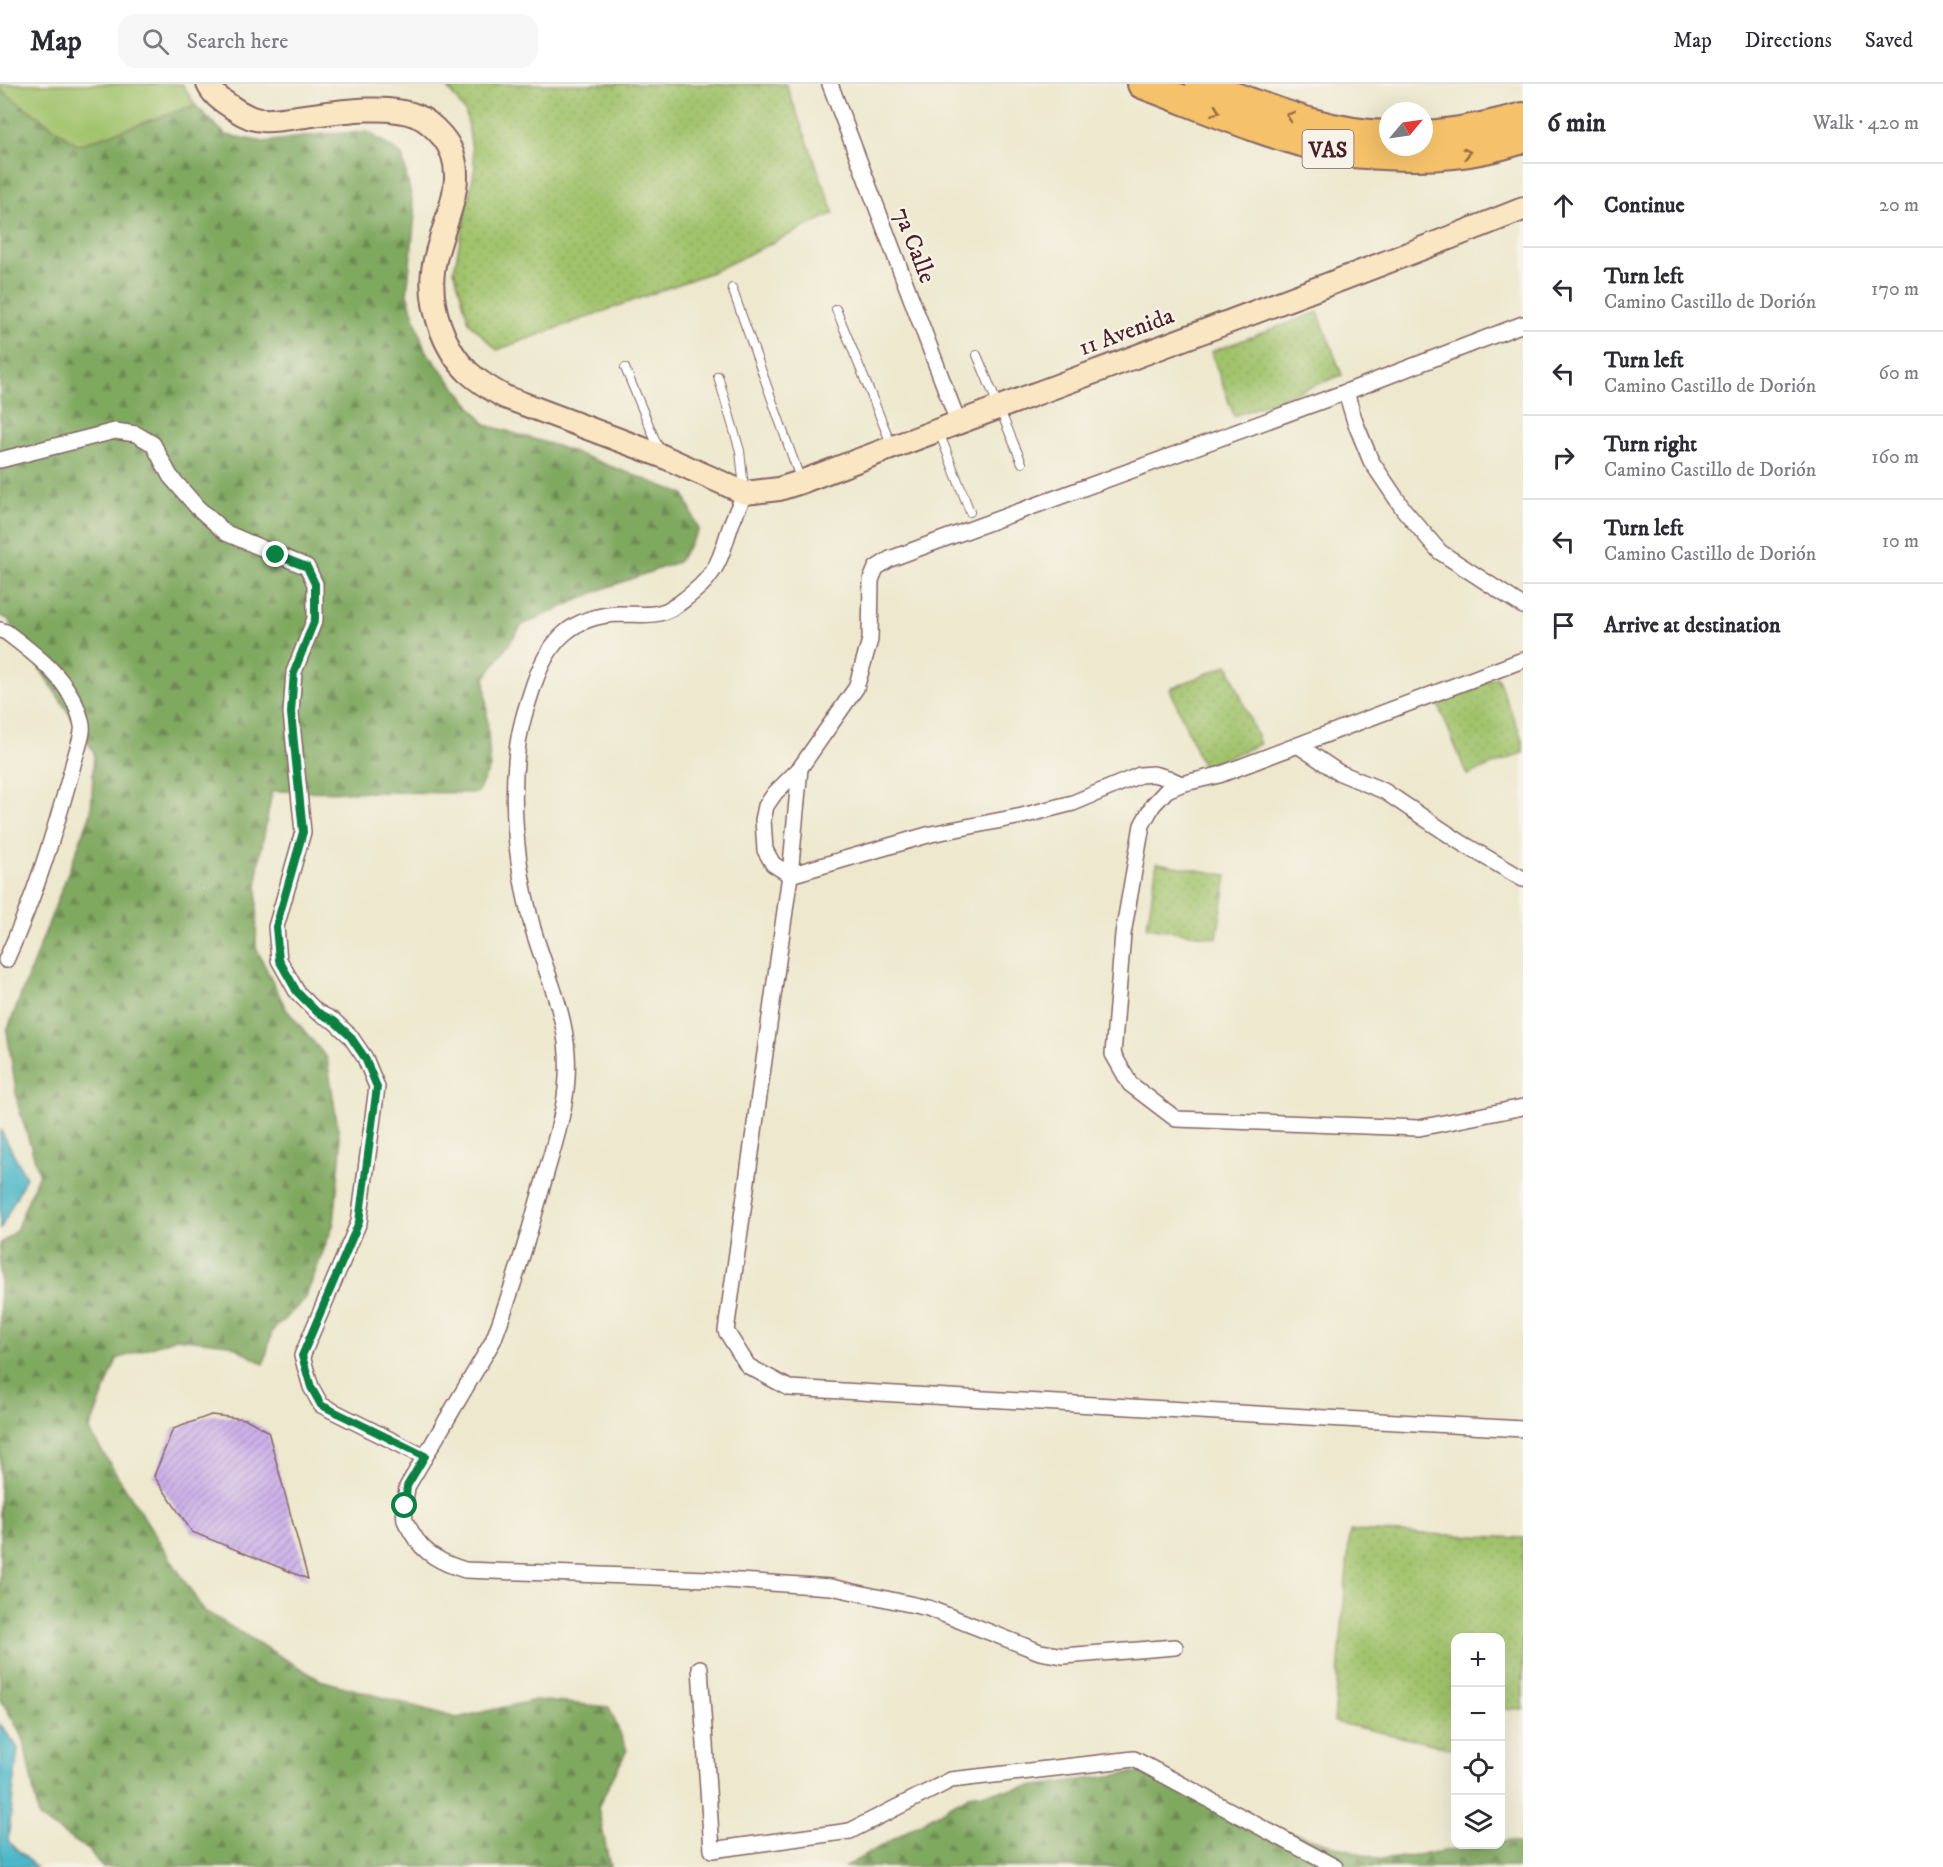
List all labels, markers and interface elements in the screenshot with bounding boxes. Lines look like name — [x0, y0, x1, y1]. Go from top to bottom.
search box — [118, 14, 538, 68]
text: Map — [30, 24, 82, 59]
icon: search — [139, 25, 172, 58]
text: Search here — [187, 28, 288, 55]
text: Map — [1673, 28, 1712, 54]
text: Directions — [1745, 28, 1832, 54]
text: Saved — [1865, 28, 1913, 54]
north arrow — [1379, 102, 1433, 156]
one-way arrow — [1210, 104, 1221, 117]
text: 6 min — [1547, 107, 1606, 140]
one-way arrow — [1285, 110, 1296, 123]
text: Walk · 420 m — [1813, 111, 1919, 136]
road number: VAS — [1302, 130, 1354, 168]
one-way arrow — [1462, 147, 1472, 160]
icon: ahead — [1547, 189, 1580, 222]
text: Continue — [1604, 192, 1685, 219]
text: 20 m — [1879, 193, 1919, 218]
street label: 7a Calle — [886, 203, 942, 287]
text: Turn left — [1604, 263, 1684, 290]
icon: left — [1547, 273, 1580, 306]
text: 170 m — [1871, 277, 1919, 302]
text: Camino Castillo de Dorión — [1604, 290, 1816, 315]
street label: 11 Avenida — [1075, 301, 1179, 363]
text: Turn left — [1604, 347, 1684, 374]
icon: left — [1547, 357, 1580, 390]
text: 60 m — [1879, 361, 1919, 386]
text: Camino Castillo de Dorión — [1604, 374, 1816, 399]
text: Turn right — [1604, 431, 1697, 458]
icon: right — [1547, 441, 1580, 474]
text: 160 m — [1871, 445, 1919, 470]
text: Camino Castillo de Dorión — [1604, 458, 1816, 483]
text: Turn left — [1604, 515, 1684, 542]
icon: left — [1547, 525, 1580, 558]
text: 10 m — [1882, 529, 1919, 554]
route end — [262, 541, 288, 567]
text: Camino Castillo de Dorión — [1604, 542, 1816, 567]
icon: arrive — [1547, 609, 1580, 642]
text: Arrive at destination — [1604, 612, 1781, 639]
route start — [391, 1492, 417, 1518]
map controls — [1451, 1633, 1505, 1849]
button: + — [1451, 1633, 1505, 1687]
button: − — [1451, 1687, 1505, 1741]
button: locate — [1451, 1741, 1505, 1795]
button: layers — [1451, 1795, 1505, 1849]

